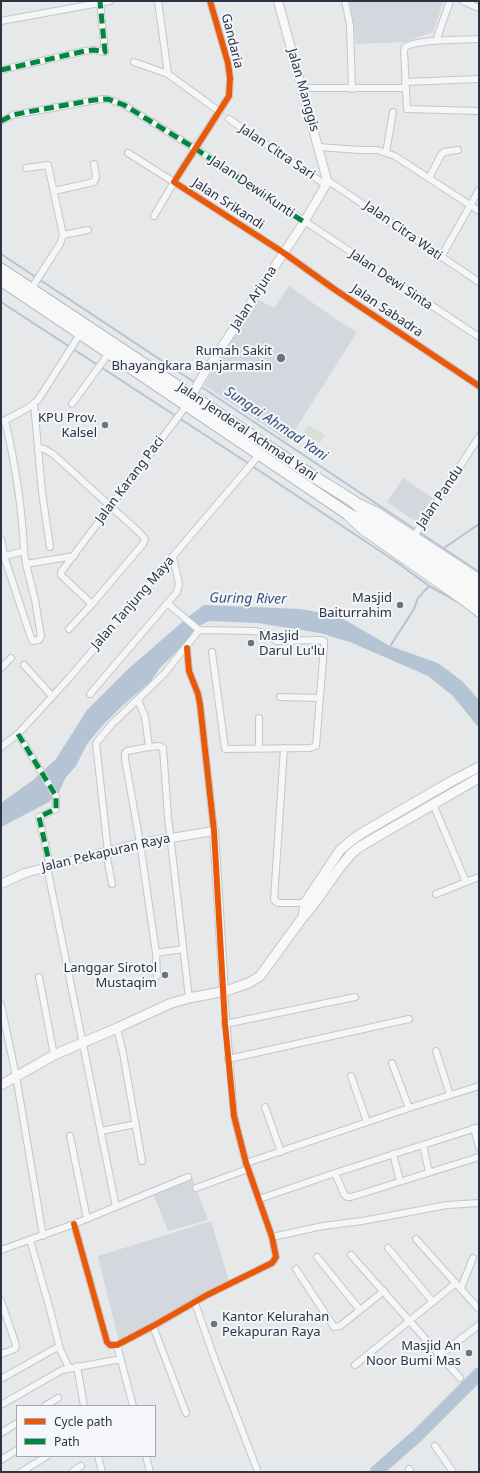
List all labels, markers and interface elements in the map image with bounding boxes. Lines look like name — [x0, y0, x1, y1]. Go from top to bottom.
street label: Gandaria — [218, 12, 246, 70]
street label: Jalan Manggis — [284, 47, 322, 133]
street label: Jalan Citra Sari — [236, 121, 318, 183]
street label: Jalan Dewi Kunti — [207, 153, 297, 221]
street label: Jalan Srikandi — [189, 175, 267, 233]
street label: Jalan Citra Wati — [361, 198, 445, 264]
street label: Jalan Dewi Sinta — [346, 246, 436, 314]
street label: Jalan Arjuna — [227, 263, 281, 333]
street label: Jalan Sabadra — [348, 281, 426, 341]
place label: Rumah Sakit Bhayangkara Banjarmasin — [111, 343, 272, 374]
marker: Rumah Sakit Bhayangkara Banjarmasin — [275, 352, 287, 364]
street label: Jalan Jenderal Achmad Yani — [174, 379, 320, 485]
water label: Sungai Ahmad Yani — [221, 383, 331, 465]
place label: KPU Prov. Kalsel — [38, 410, 97, 441]
marker: KPU Prov. Kalsel — [100, 420, 110, 430]
street label: Jalan Karang Paci — [92, 433, 168, 527]
street label: Jalan Pandu — [413, 463, 467, 531]
street label: Jalan Tanjung Maya — [88, 553, 178, 653]
water label: Guring River — [209, 590, 287, 608]
place label: Masjid Baiturrahim — [319, 590, 392, 621]
marker: Masjid Baiturrahim — [395, 600, 405, 610]
place label: Masjid Darul Lu'lu — [259, 628, 325, 659]
marker: Masjid Darul Lu'lu — [246, 638, 256, 648]
street label: Jalan Pekapuran Raya — [40, 831, 172, 875]
place label: Langgar Sirotol Mustaqim — [63, 960, 157, 991]
marker: Langgar Sirotol Mustaqim — [160, 970, 170, 980]
place label: Kantor Kelurahan Pekapuran Raya — [222, 1309, 329, 1340]
marker: Kantor Kelurahan Pekapuran Raya — [209, 1319, 219, 1329]
place label: Masjid An Noor Bumi Mas — [366, 1338, 461, 1369]
marker: Masjid An Noor Bumi Mas — [464, 1348, 474, 1358]
legend — [16, 1405, 156, 1457]
text: Cycle path — [54, 1413, 112, 1430]
text: Path — [54, 1433, 80, 1450]

